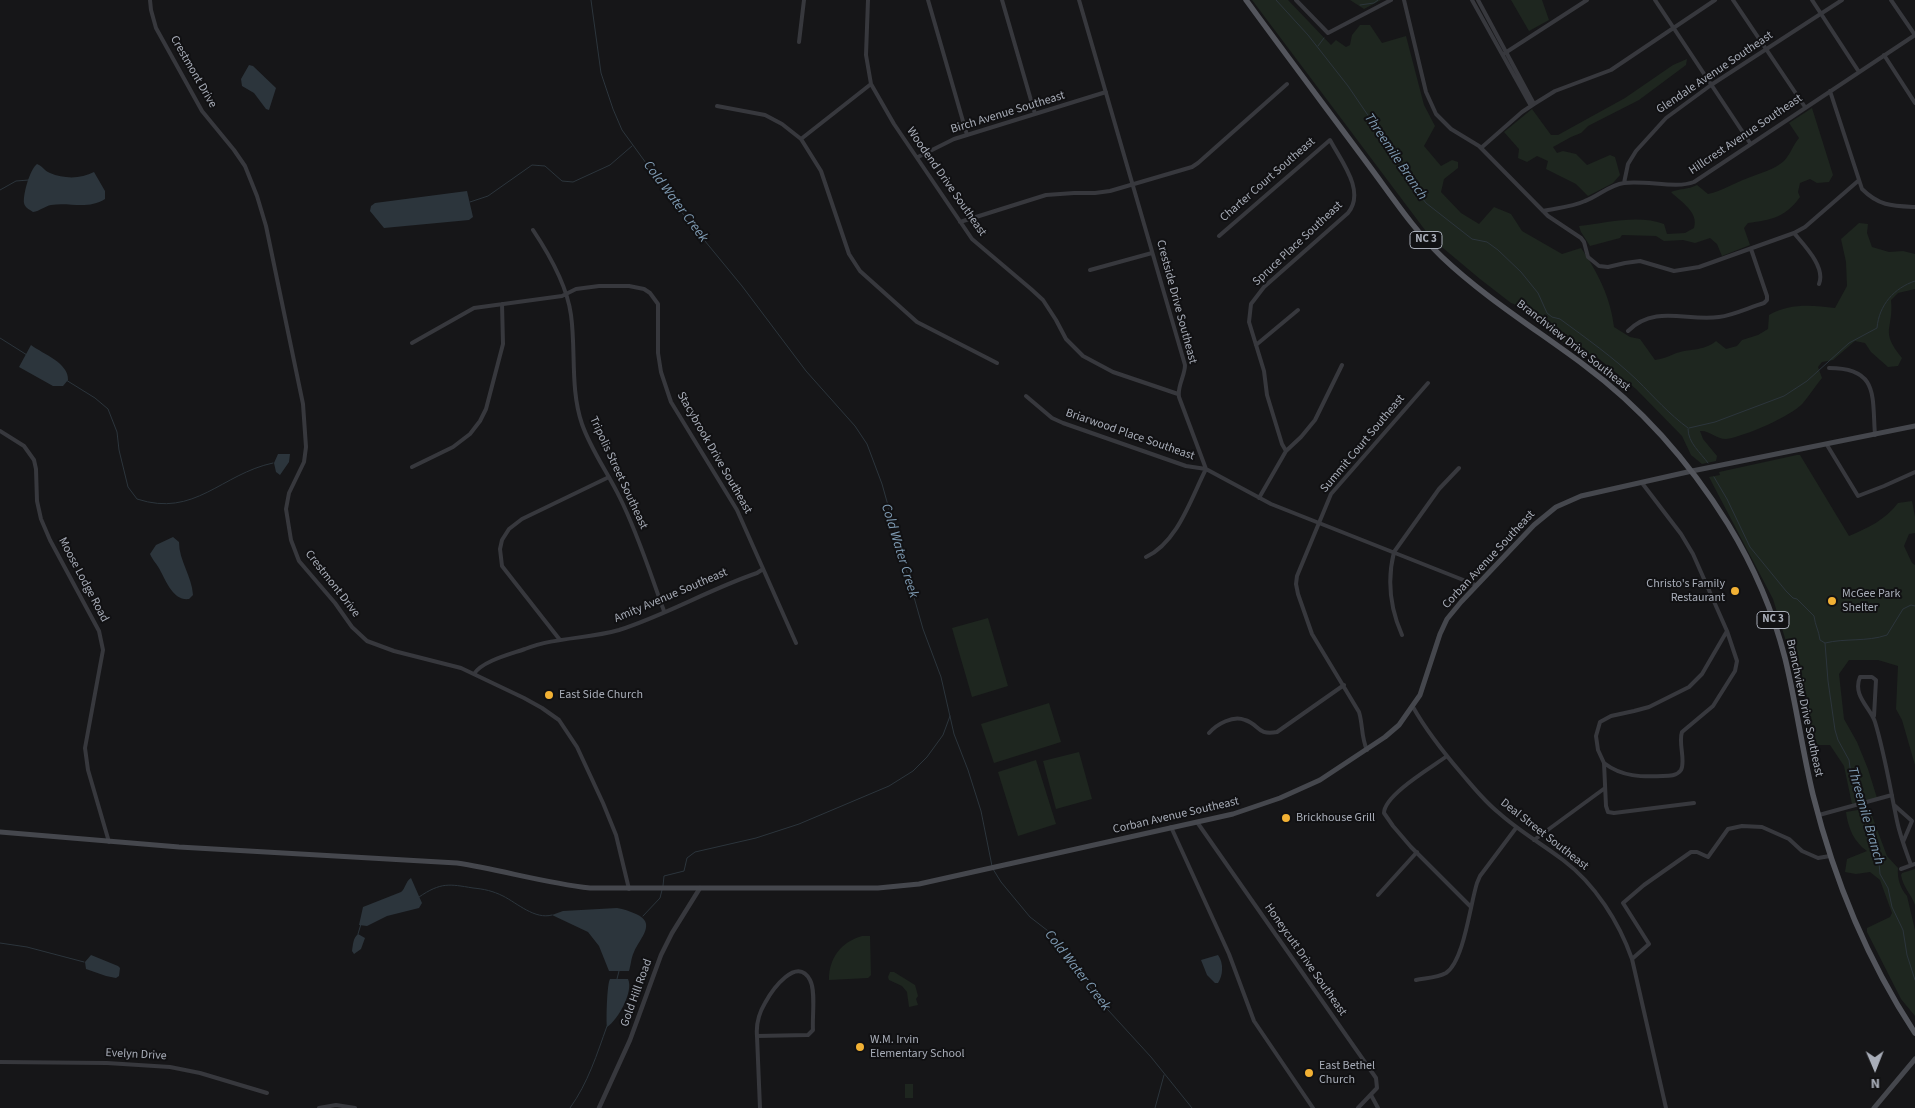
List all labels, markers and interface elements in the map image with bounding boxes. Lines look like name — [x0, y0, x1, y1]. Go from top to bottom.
street label: Glendale Avenue Southeast — [1654, 29, 1776, 117]
street label: Crestmont Drive — [166, 33, 220, 111]
street label: Birch Avenue Southeast — [949, 89, 1067, 137]
street label: Hillcrest Avenue Southeast — [1687, 92, 1805, 178]
water label: Threemile Branch — [1360, 110, 1430, 204]
street label: Woodend Drive Southeast — [903, 125, 989, 239]
street label: Charter Court Southeast — [1218, 135, 1318, 225]
water label: Cold Water Creek — [639, 158, 711, 246]
street label: Spruce Place Southeast — [1250, 199, 1346, 289]
road number: NC 3 — [1410, 232, 1442, 248]
street label: Crestside Drive Southeast — [1153, 238, 1199, 366]
street label: Branchview Drive Southeast — [1513, 297, 1633, 395]
street label: Stacybrook Drive Southeast — [673, 390, 755, 516]
street label: Summit Court Southeast — [1318, 392, 1408, 496]
street label: Briarwood Place Southeast — [1064, 406, 1196, 464]
street label: Tripolis Street Southeast — [586, 414, 650, 532]
water label: Cold Water Creek — [877, 502, 921, 600]
street label: Corban Avenue Southeast — [1440, 508, 1538, 612]
street label: Moose Lodge Road — [55, 535, 111, 625]
street label: Crestmont Drive — [301, 548, 363, 620]
street label: Amity Avenue Southeast — [612, 566, 730, 626]
place label: Christo's Family Restaurant — [1646, 577, 1725, 605]
marker: Christo's Family Restaurant — [1729, 585, 1741, 597]
place label: McGee Park Shelter — [1842, 587, 1900, 615]
marker: McGee Park Shelter — [1826, 595, 1838, 607]
road number: NC 3 — [1757, 612, 1789, 628]
street label: Branchview Drive Southeast — [1782, 638, 1826, 778]
place label: East Side Church — [559, 688, 643, 702]
marker: East Side Church — [543, 689, 555, 701]
water label: Threemile Branch — [1843, 765, 1887, 867]
street label: Corban Avenue Southeast — [1111, 794, 1241, 838]
street label: Deal Street Southeast — [1497, 796, 1591, 874]
place label: Brickhouse Grill — [1296, 811, 1375, 825]
marker: Brickhouse Grill — [1280, 812, 1292, 824]
street label: Honeycutt Drive Southeast — [1261, 901, 1349, 1019]
water label: Cold Water Creek — [1040, 927, 1114, 1015]
street label: Gold Hill Road — [618, 957, 656, 1029]
place label: W.M. Irvin Elementary School — [870, 1033, 965, 1061]
marker: W.M. Irvin Elementary School — [854, 1041, 866, 1053]
north arrow — [1850, 1043, 1900, 1093]
street label: Evelyn Drive — [105, 1046, 167, 1064]
place label: East Bethel Church — [1319, 1059, 1375, 1087]
marker: East Bethel Church — [1303, 1067, 1315, 1079]
text: N — [1870, 1073, 1880, 1093]

